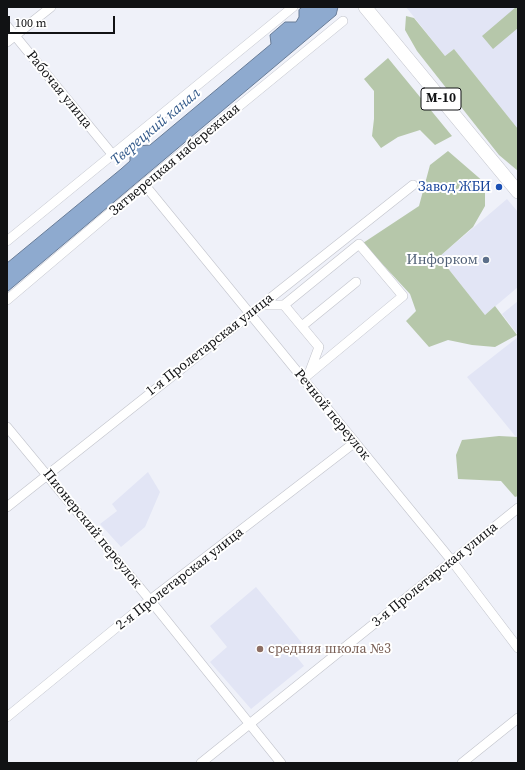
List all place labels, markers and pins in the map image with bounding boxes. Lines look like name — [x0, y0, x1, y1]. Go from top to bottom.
place label: Завод ЖБИ — [418, 179, 491, 195]
marker: Завод ЖБИ — [494, 182, 504, 192]
place label: Инфорком — [407, 252, 478, 268]
marker: Инфорком — [481, 255, 491, 265]
place label: средняя школа №3 — [268, 641, 391, 657]
marker: средняя школа №3 — [255, 644, 265, 654]

